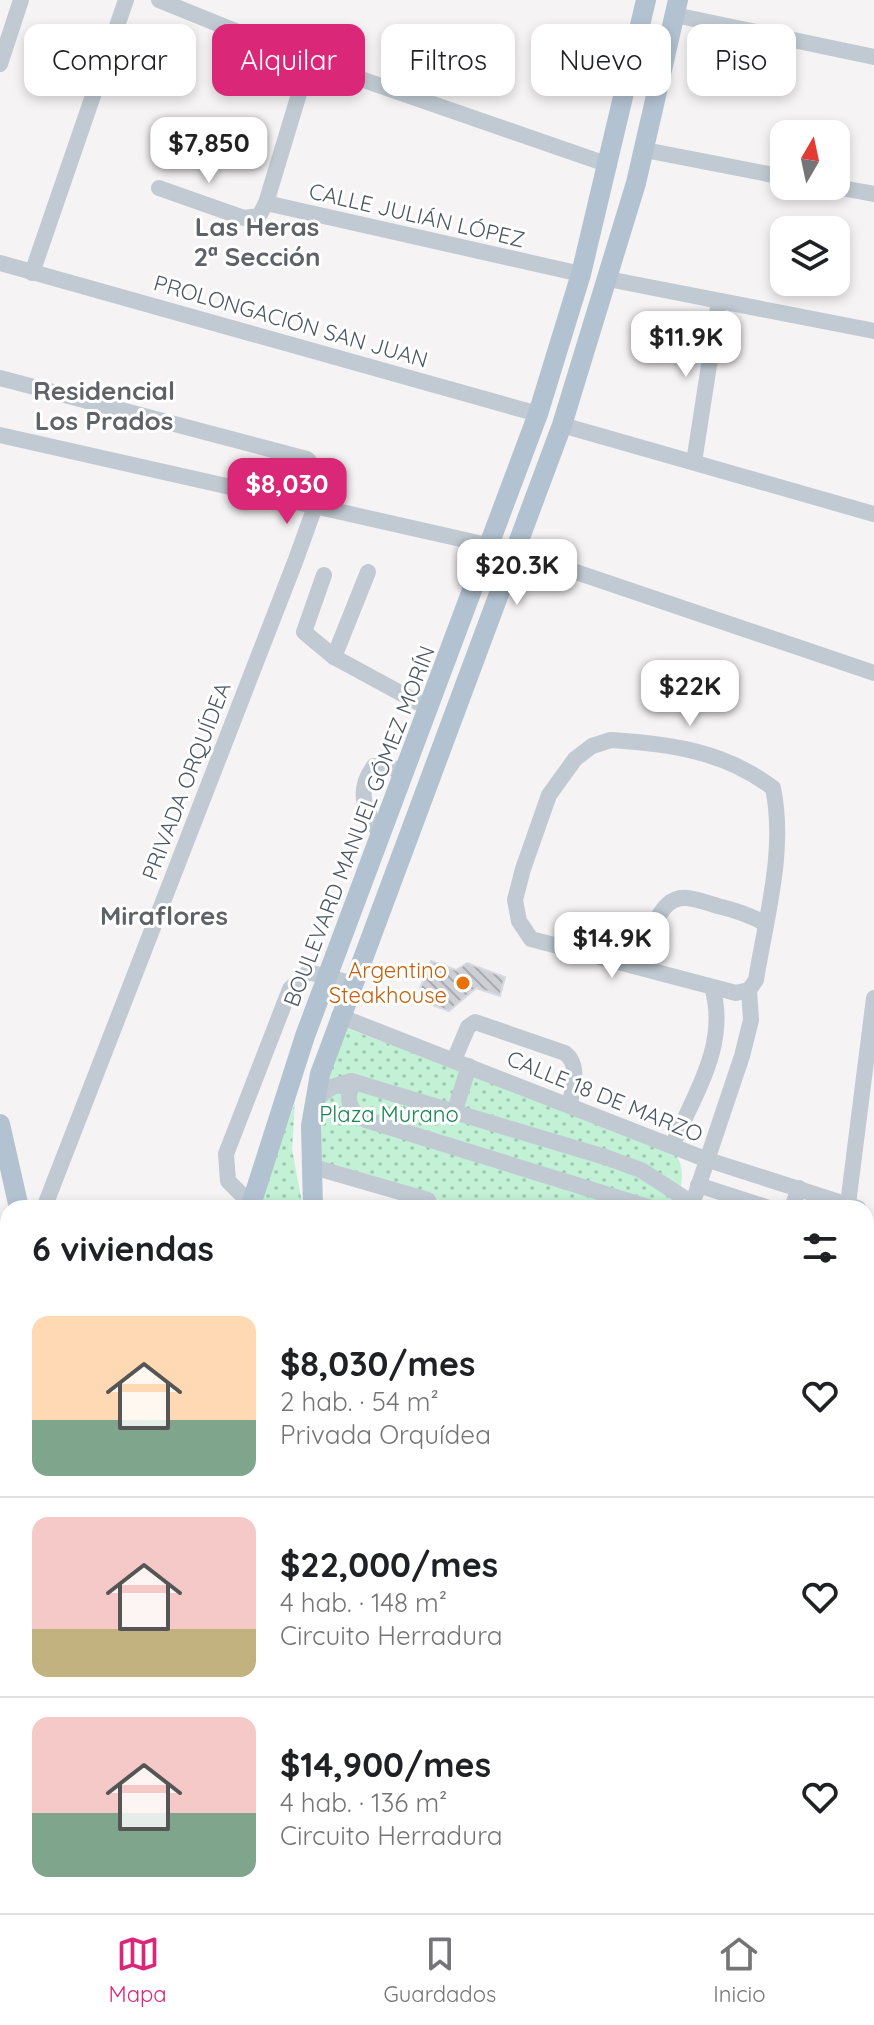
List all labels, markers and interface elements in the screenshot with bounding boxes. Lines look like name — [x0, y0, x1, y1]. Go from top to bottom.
chip: Comprar — [24, 24, 196, 96]
chip: Alquilar — [212, 24, 365, 96]
chip: Filtros — [381, 24, 515, 96]
chip: Nuevo — [531, 24, 671, 96]
chip: Piso — [687, 24, 796, 96]
pin: $7,850 — [144, 117, 274, 185]
north arrow — [770, 120, 850, 200]
map controls — [770, 120, 850, 296]
text: $7,850 — [168, 126, 250, 159]
street label: CALLE JULIÁN LÓPEZ — [306, 177, 528, 253]
district label: Las Heras 2ª Sección — [193, 210, 321, 273]
button: layers — [770, 216, 850, 296]
street label: PROLONGACIÓN SAN JUAN — [151, 268, 431, 374]
pin: $11.9K — [621, 311, 751, 379]
text: $11.9K — [649, 320, 723, 353]
district label: Residencial Los Prados — [33, 374, 175, 437]
pin: $8,030 — [222, 458, 352, 526]
text: $8,030 — [246, 467, 328, 500]
pin: $20.3K — [452, 539, 582, 607]
text: $20.3K — [475, 548, 559, 581]
street label: BOULEVARD MANUEL GÓMEZ MORÍN — [277, 642, 441, 1010]
pin: $22K — [643, 660, 737, 728]
text: $22K — [659, 669, 721, 702]
street label: PRIVADA ORQUÍDEA — [135, 678, 237, 884]
district label: Miraflores — [100, 899, 228, 932]
pin: $14.9K — [547, 912, 677, 980]
text: $14.9K — [572, 921, 652, 954]
place label: Argentino Steakhouse — [329, 956, 447, 1009]
marker: Argentino Steakhouse — [454, 974, 472, 992]
street label: CALLE 18 DE MARZO — [503, 1044, 707, 1148]
park label: Plaza Murano — [319, 1100, 459, 1128]
icon: filters — [798, 1226, 842, 1270]
text: 6 viviendas — [32, 1227, 214, 1270]
text: $8,030/mes — [280, 1342, 475, 1385]
icon: home — [96, 1348, 192, 1444]
icon: heart — [798, 1374, 842, 1418]
text: 2 hab. · 54 m² — [280, 1385, 439, 1418]
text: Privada Orquídea — [280, 1418, 491, 1451]
text: $22,000/mes — [280, 1543, 498, 1586]
icon: home — [96, 1549, 192, 1645]
icon: heart — [798, 1575, 842, 1619]
text: 4 hab. · 148 m² — [280, 1586, 447, 1619]
text: Circuito Herradura — [280, 1619, 503, 1652]
text: $14,900/mes — [280, 1743, 491, 1786]
icon: home — [96, 1749, 192, 1845]
icon: heart — [798, 1775, 842, 1819]
text: 4 hab. · 136 m² — [280, 1786, 447, 1819]
text: Circuito Herradura — [280, 1819, 503, 1852]
tab: Mapa — [108, 1932, 167, 2008]
tab: Guardados — [384, 1932, 496, 2008]
tab: Inicio — [713, 1932, 766, 2008]

